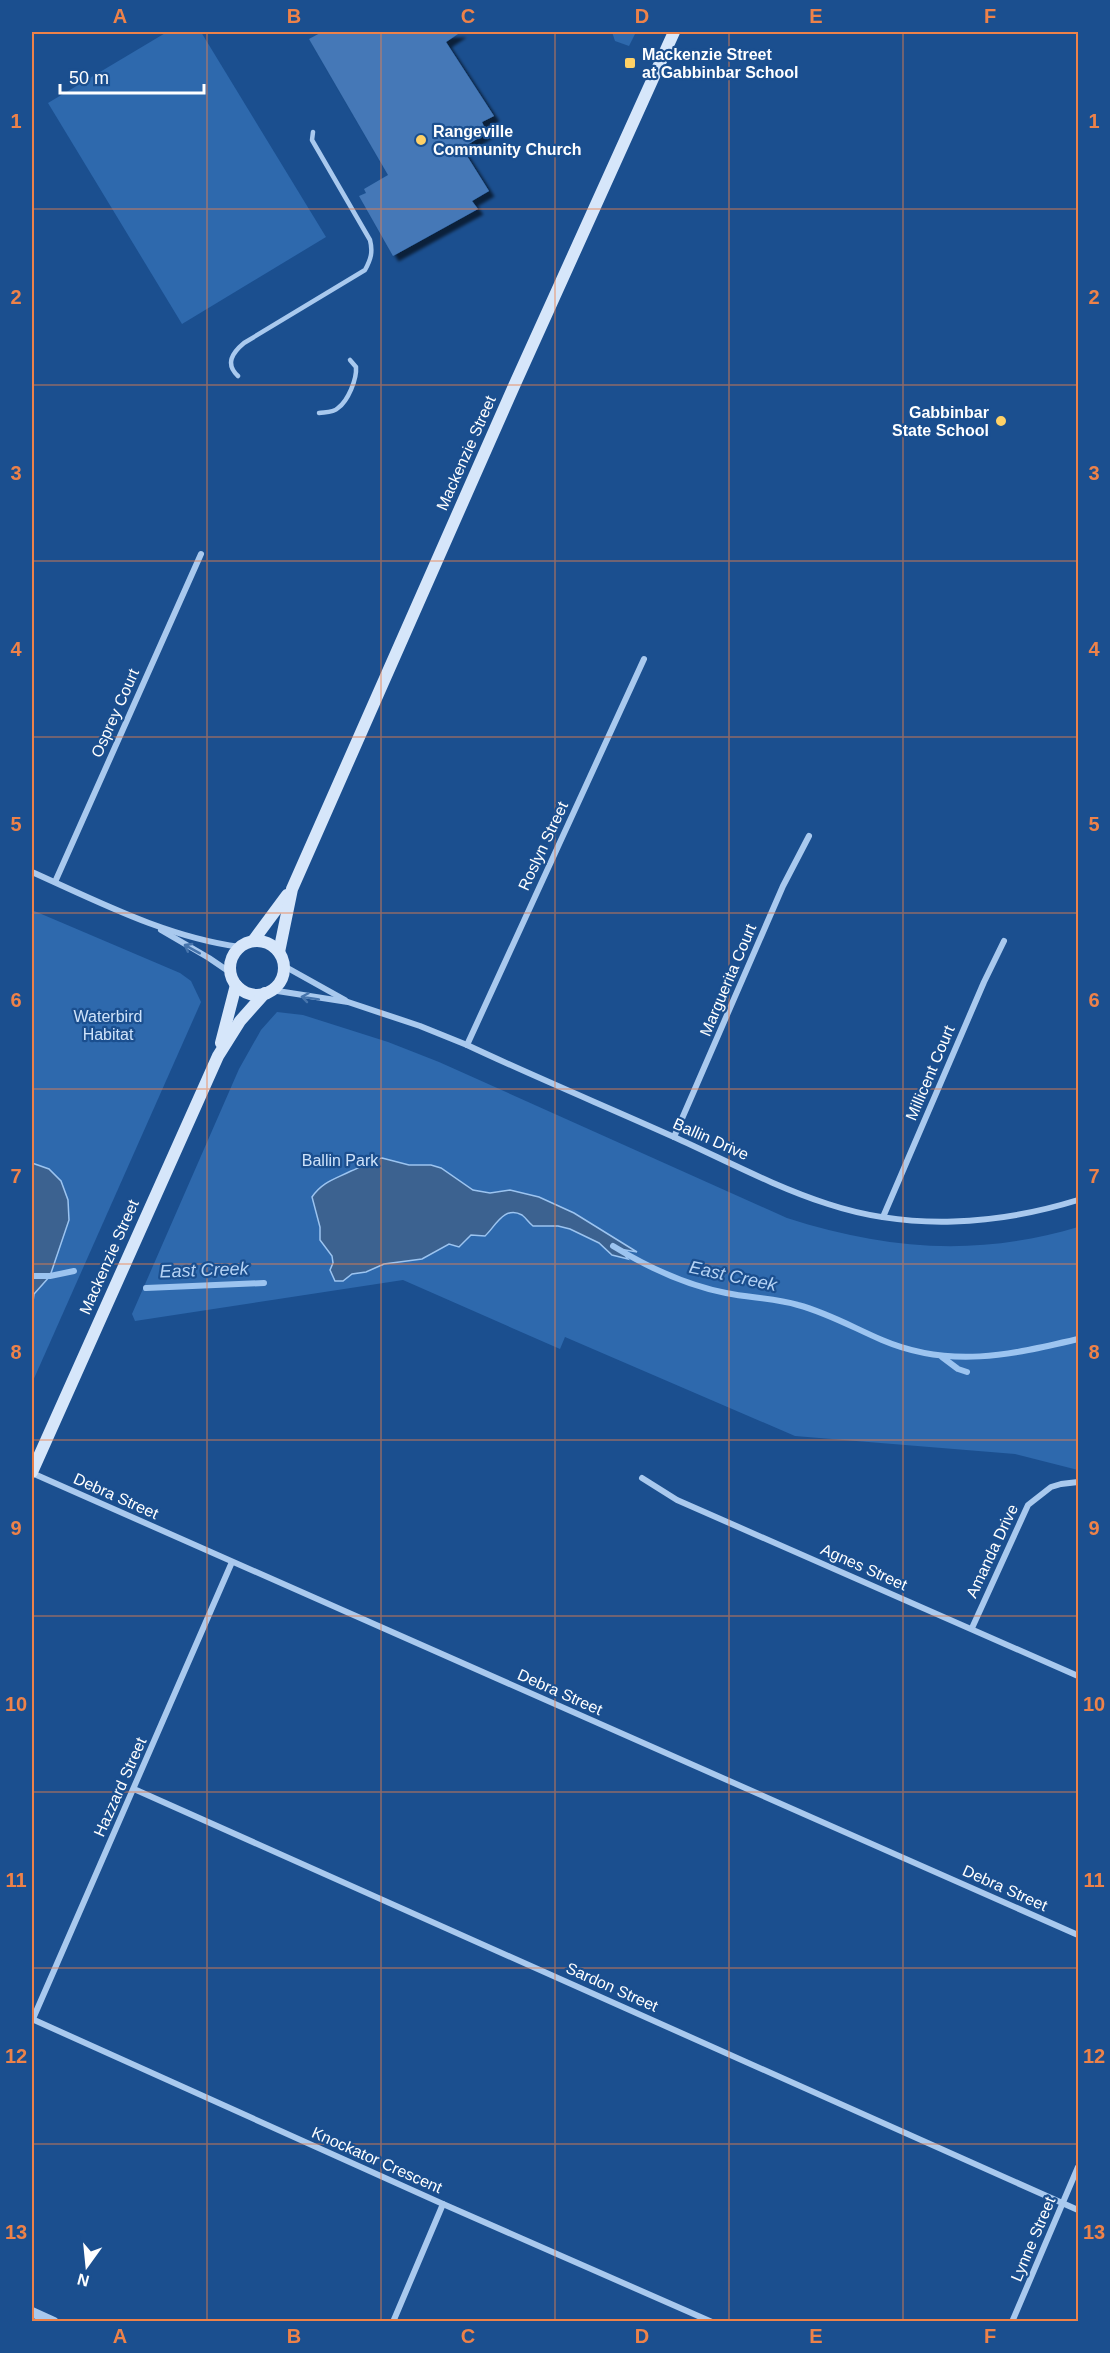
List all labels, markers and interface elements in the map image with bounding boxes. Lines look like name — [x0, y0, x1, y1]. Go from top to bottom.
text: A — [113, 5, 127, 27]
text: B — [287, 5, 301, 27]
text: C — [461, 5, 475, 27]
text: D — [635, 5, 649, 27]
text: E — [809, 5, 823, 27]
text: F — [984, 5, 996, 27]
place label: Mackenzie Street at Gabbinbar School — [642, 46, 798, 81]
marker: Mackenzie Street at Gabbinbar School — [623, 56, 637, 70]
scale bar — [60, 57, 204, 95]
text: 50 m — [69, 68, 109, 88]
text: 1 — [10, 110, 22, 132]
text: 1 — [1088, 110, 1100, 132]
place label: Rangeville Community Church — [433, 123, 581, 158]
marker: Rangeville Community Church — [414, 133, 428, 147]
text: 2 — [10, 286, 22, 308]
text: 2 — [1088, 286, 1100, 308]
street label: Mackenzie Street — [433, 393, 499, 513]
place label: Gabbinbar State School — [892, 404, 989, 439]
marker: Gabbinbar State School — [994, 414, 1008, 428]
text: 3 — [10, 462, 22, 484]
text: 3 — [1088, 462, 1100, 484]
text: 4 — [10, 638, 22, 660]
text: 4 — [1088, 638, 1100, 660]
street label: Osprey Court — [88, 666, 142, 760]
street label: Roslyn Street — [515, 798, 571, 893]
text: 5 — [10, 813, 22, 835]
text: 5 — [1088, 813, 1100, 835]
street label: Marguerita Court — [697, 921, 759, 1039]
one-way arrow — [184, 943, 201, 955]
text: 6 — [10, 989, 22, 1011]
text: 6 — [1088, 989, 1100, 1011]
one-way arrow — [300, 992, 320, 1003]
park label: Waterbird Habitat — [74, 1008, 142, 1043]
street label: Millicent Court — [902, 1023, 958, 1123]
street label: Ballin Drive — [671, 1115, 752, 1163]
park label: Ballin Park — [302, 1152, 379, 1169]
text: 7 — [10, 1165, 22, 1187]
text: 7 — [1088, 1165, 1100, 1187]
street label: Mackenzie Street — [76, 1197, 142, 1317]
water label: East Creek — [687, 1257, 780, 1295]
water label: East Creek — [159, 1258, 250, 1282]
text: 8 — [10, 1341, 22, 1363]
text: 8 — [1088, 1341, 1100, 1363]
street label: Debra Street — [71, 1470, 161, 1522]
street label: Amanda Drive — [963, 1501, 1021, 1601]
text: 9 — [10, 1517, 22, 1539]
text: 9 — [1088, 1517, 1100, 1539]
street label: Agnes Street — [818, 1540, 910, 1594]
street label: Debra Street — [515, 1666, 605, 1718]
text: 10 — [5, 1693, 27, 1715]
text: 10 — [1083, 1693, 1105, 1715]
street label: Hazzard Street — [91, 1734, 150, 1839]
street label: Debra Street — [960, 1862, 1050, 1914]
text: 11 — [5, 1869, 27, 1891]
text: 11 — [1083, 1869, 1105, 1891]
street label: Sardon Street — [563, 1959, 661, 2015]
text: 12 — [5, 2045, 27, 2067]
text: 12 — [1083, 2045, 1105, 2067]
street label: Knockator Crescent — [309, 2124, 445, 2197]
street label: Lynne Street — [1008, 2194, 1059, 2284]
text: 13 — [5, 2221, 27, 2243]
text: 13 — [1083, 2221, 1105, 2243]
north arrow — [57, 2236, 117, 2296]
text: N — [75, 2270, 91, 2290]
text: A — [113, 2325, 127, 2347]
text: B — [287, 2325, 301, 2347]
text: C — [461, 2325, 475, 2347]
text: D — [635, 2325, 649, 2347]
text: E — [809, 2325, 823, 2347]
text: F — [984, 2325, 996, 2347]

